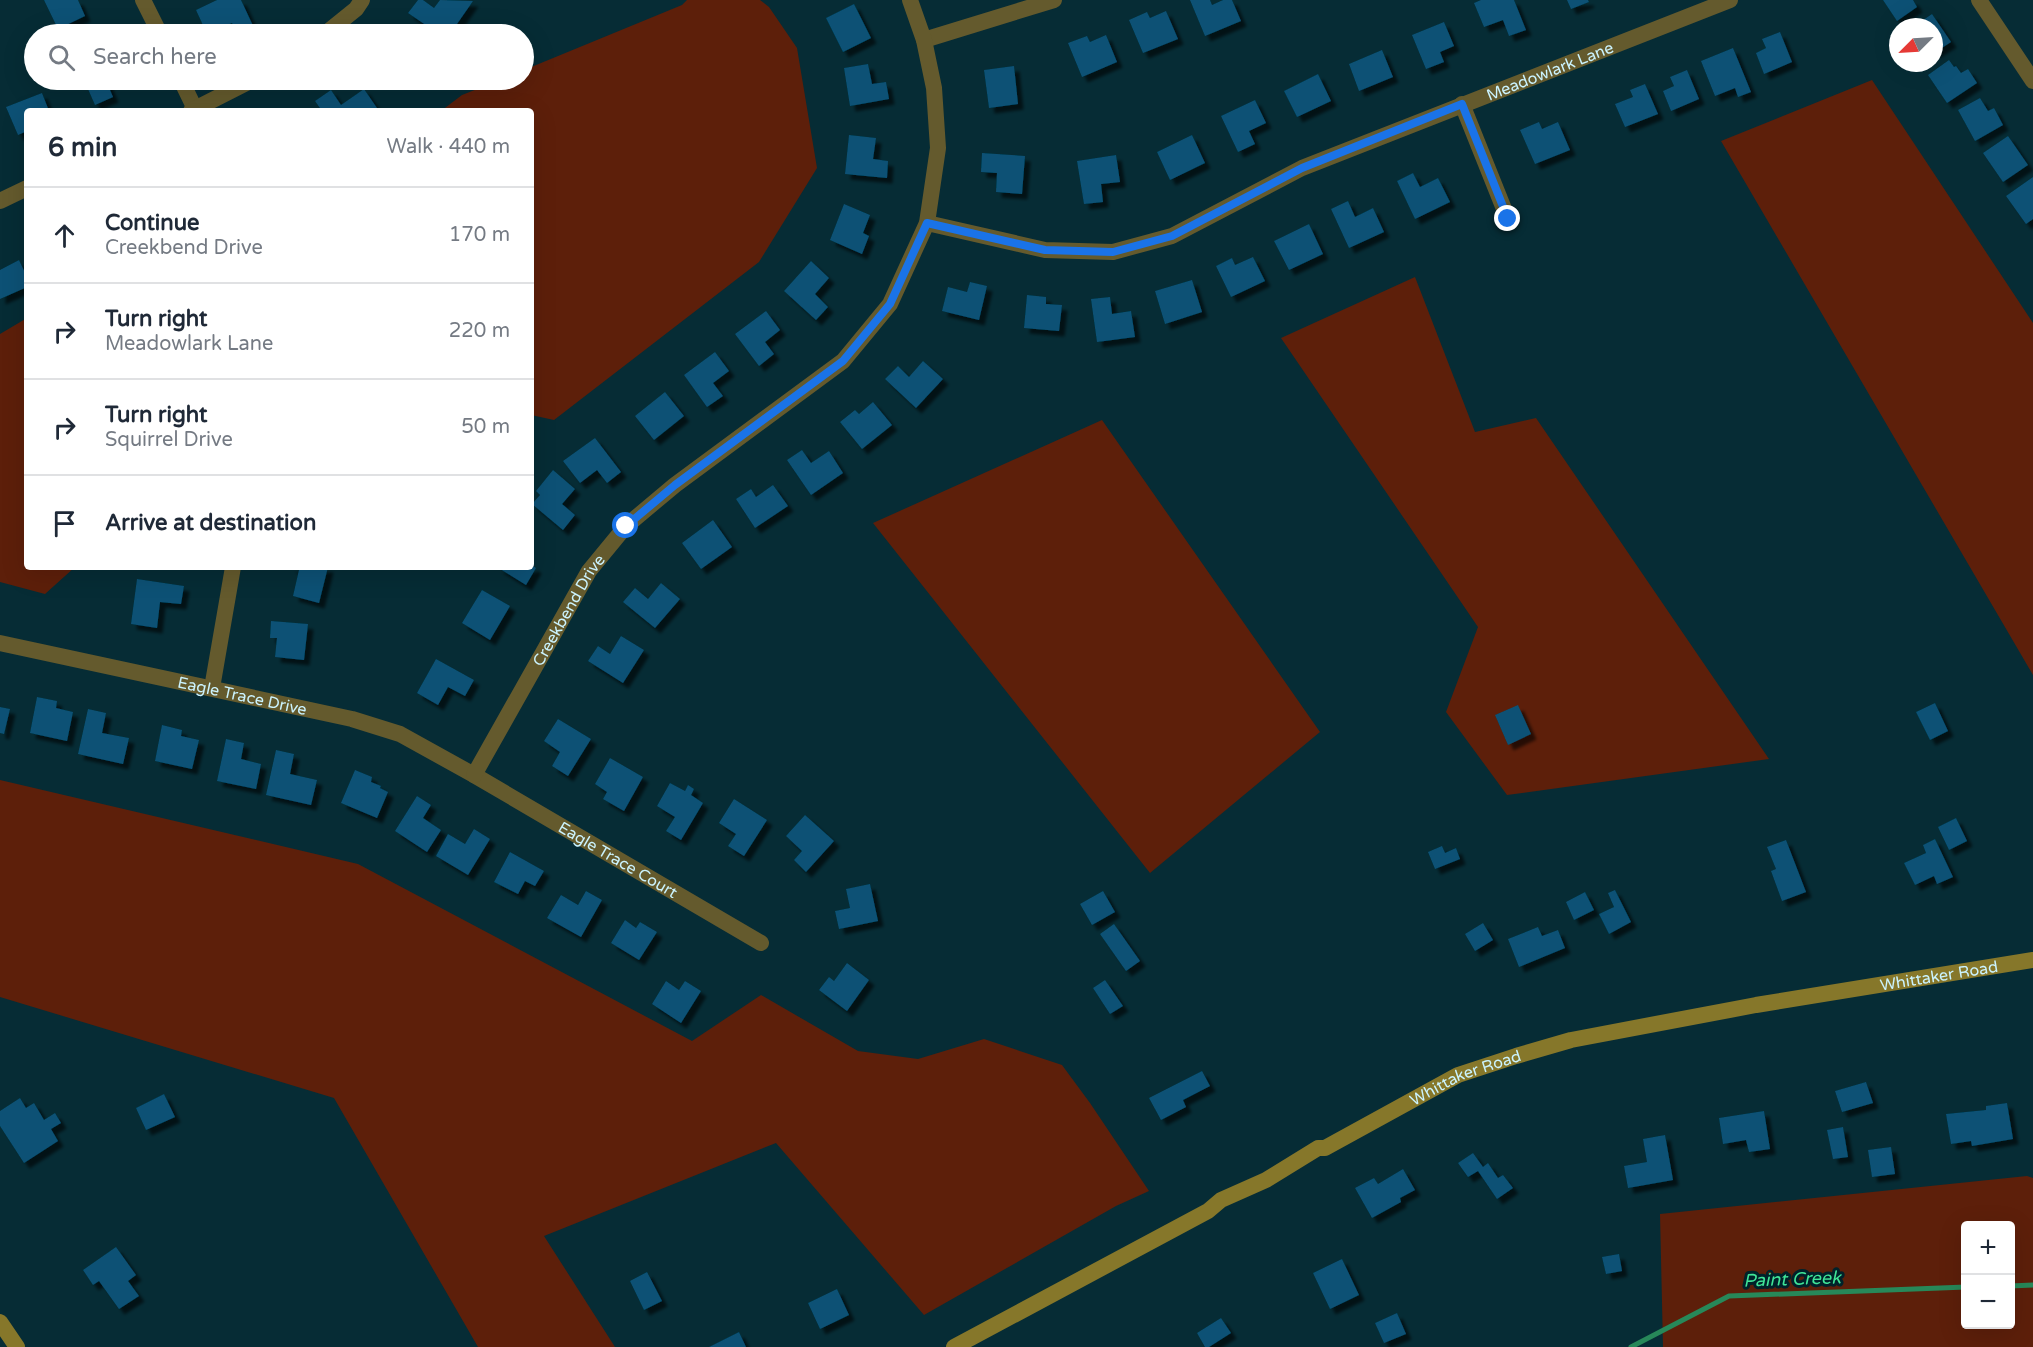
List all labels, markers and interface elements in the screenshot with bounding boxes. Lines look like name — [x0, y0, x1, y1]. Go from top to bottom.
north arrow — [1889, 18, 1943, 72]
search box — [24, 24, 534, 90]
street label: Meadowlark Lane — [1484, 38, 1616, 106]
icon: search — [45, 41, 78, 74]
text: Search here — [93, 44, 217, 70]
text: 6 min — [48, 132, 117, 163]
text: Walk · 440 m — [387, 135, 510, 159]
route end — [1494, 205, 1520, 231]
text: Continue — [105, 210, 200, 236]
icon: ahead — [48, 219, 81, 252]
text: 170 m — [449, 223, 510, 247]
text: Creekbend Drive — [105, 236, 263, 260]
text: Turn right — [105, 306, 207, 332]
icon: right — [48, 315, 81, 348]
text: 220 m — [449, 319, 510, 343]
text: Meadowlark Lane — [105, 332, 273, 356]
text: Turn right — [105, 402, 207, 428]
icon: right — [48, 411, 81, 444]
text: 50 m — [461, 415, 510, 439]
text: Squirrel Drive — [105, 428, 233, 452]
icon: arrive — [48, 507, 81, 540]
text: Arrive at destination — [105, 510, 316, 536]
route start — [612, 512, 638, 538]
street label: Creekbend Drive — [528, 551, 610, 670]
street label: Eagle Trace Drive — [176, 673, 309, 720]
street label: Eagle Trace Court — [554, 818, 681, 903]
street label: Whittaker Road — [1878, 957, 2000, 996]
street label: Whittaker Road — [1406, 1046, 1524, 1111]
map controls — [1961, 1221, 2015, 1329]
button: + — [1961, 1221, 2015, 1275]
water label: Paint Creek — [1743, 1266, 1842, 1292]
button: − — [1961, 1275, 2015, 1329]

